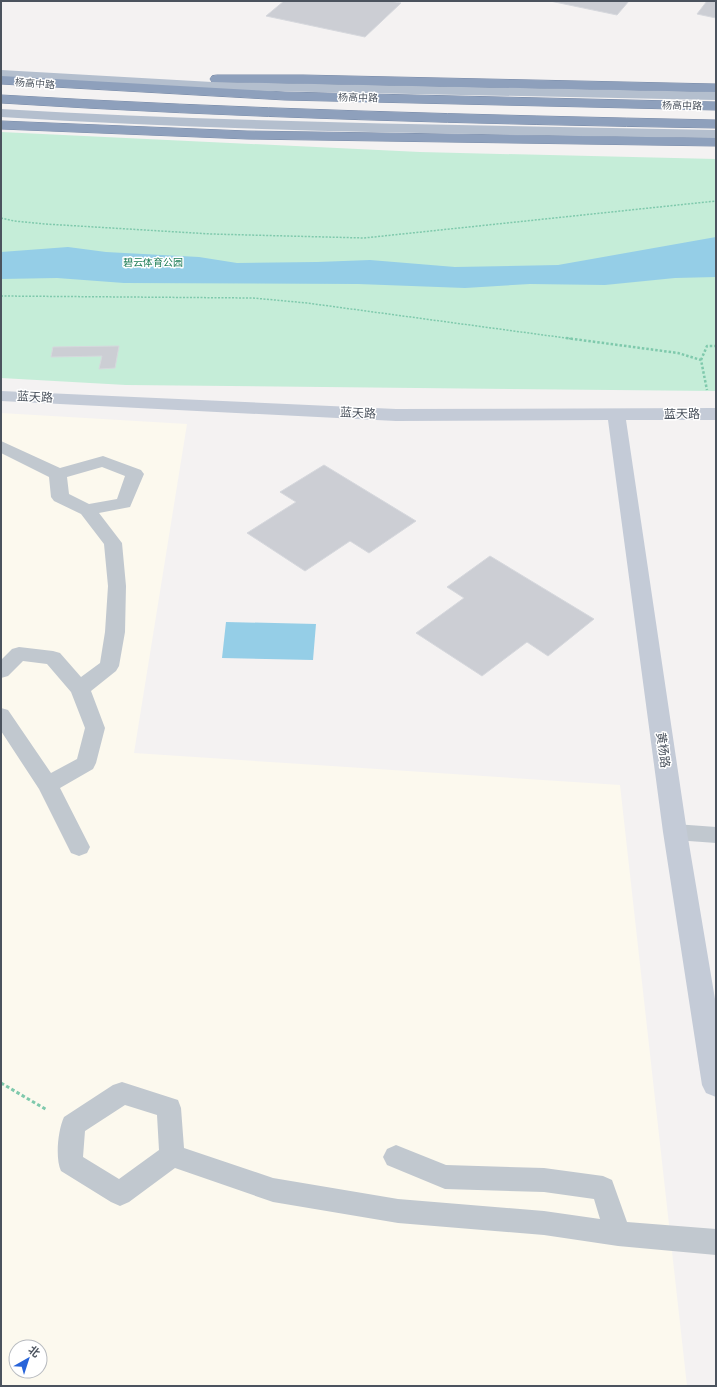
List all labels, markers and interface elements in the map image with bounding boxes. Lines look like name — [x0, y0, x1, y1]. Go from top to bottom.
street label: 杨高中路 — [14, 76, 55, 92]
street label: 杨高中路 — [338, 91, 378, 105]
street label: 杨高中路 — [662, 99, 702, 113]
park label: 碧云体育公园 — [123, 256, 183, 270]
street label: 蓝天路 — [17, 388, 53, 406]
street label: 蓝天路 — [340, 404, 376, 422]
street label: 蓝天路 — [664, 406, 700, 422]
street label: 黄杨路 — [653, 731, 673, 769]
north arrow — [8, 1339, 48, 1379]
text: 北 — [25, 1342, 43, 1361]

